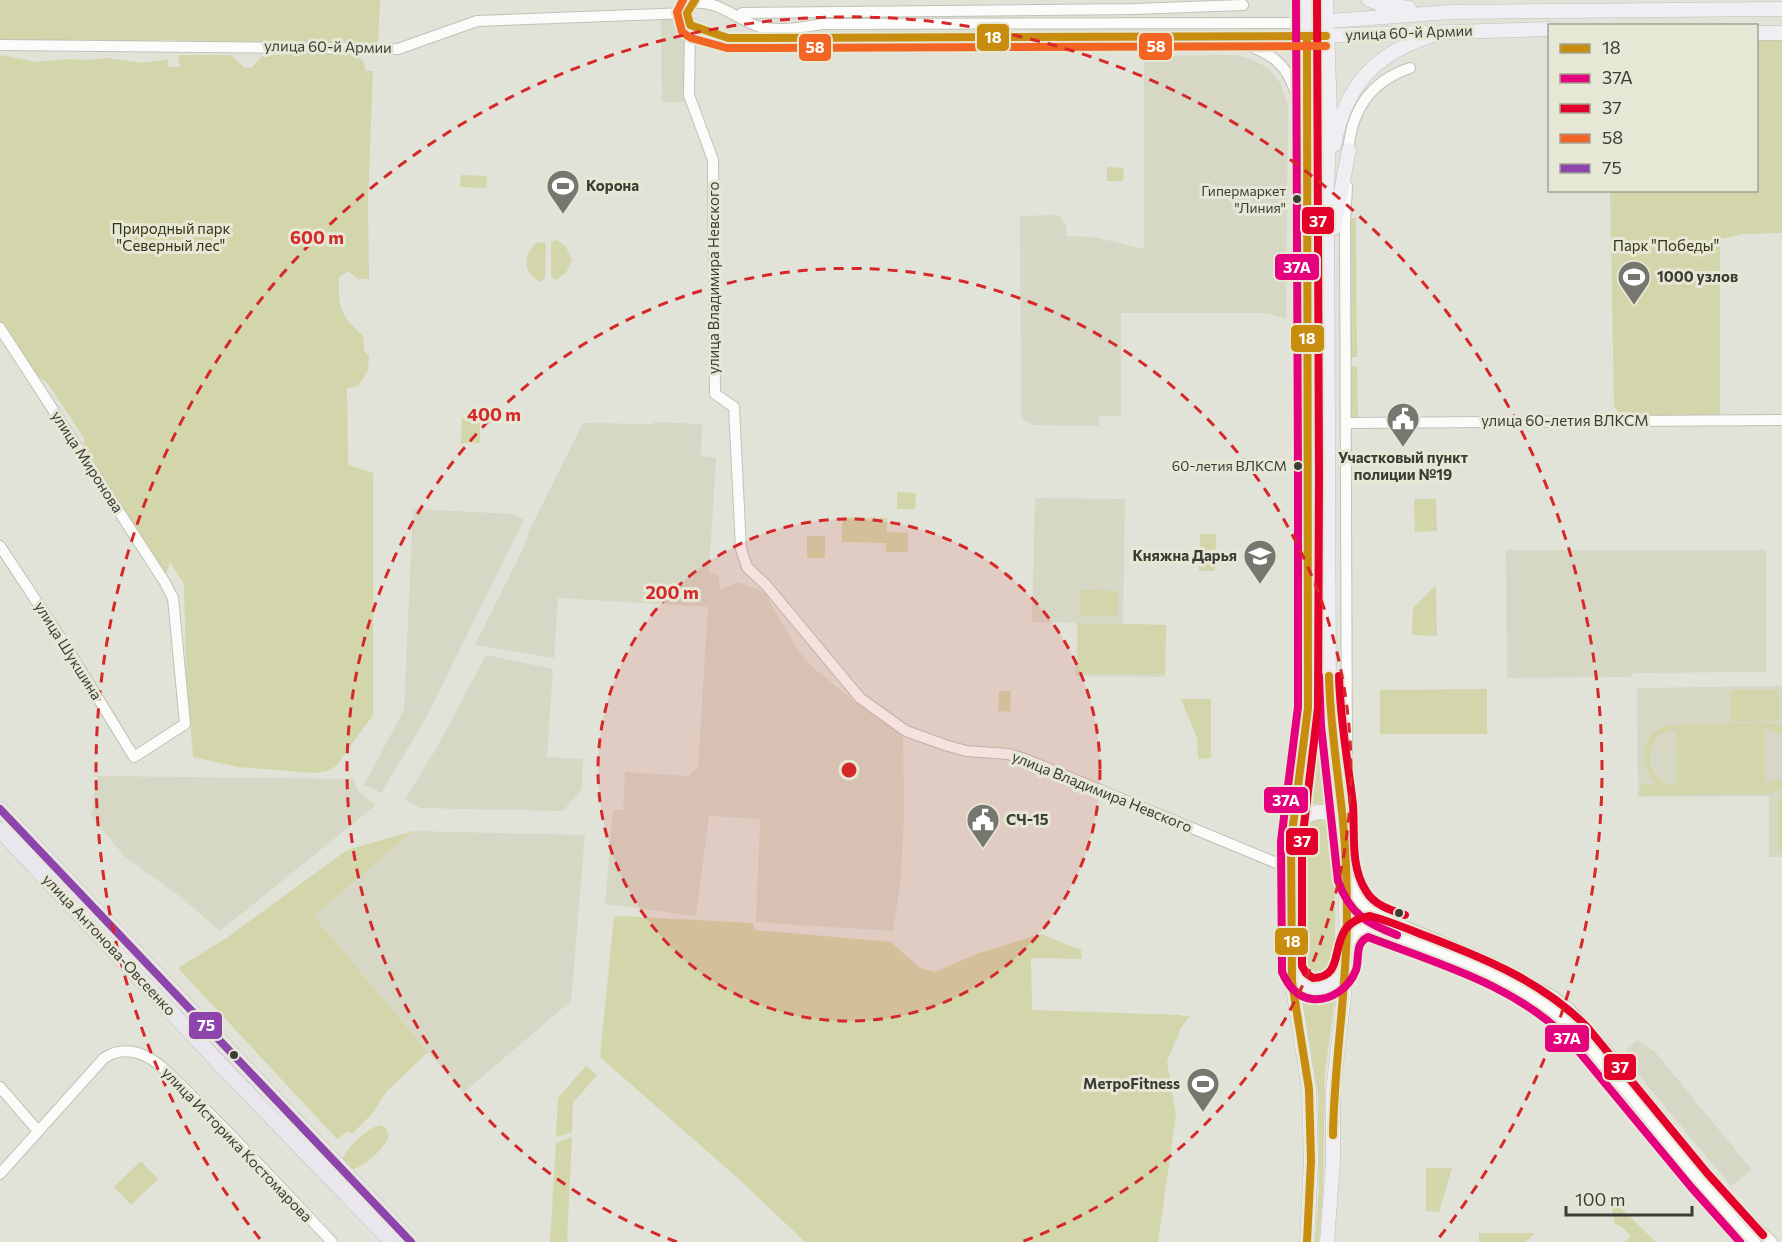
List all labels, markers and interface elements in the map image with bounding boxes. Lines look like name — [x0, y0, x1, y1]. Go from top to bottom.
street label: улица 60-й Армии — [1345, 21, 1473, 43]
line badge: 18 — [976, 23, 1010, 52]
legend — [1548, 24, 1758, 192]
text: 18 — [984, 27, 1002, 46]
line badge: 58 — [1138, 32, 1173, 61]
line badge: 58 — [798, 33, 832, 62]
street label: улица 60-й Армии — [264, 36, 392, 56]
text: 58 — [1146, 36, 1166, 55]
text: 18 — [1602, 36, 1621, 58]
text: 58 — [805, 37, 825, 56]
text: 37А — [1602, 66, 1633, 88]
text: 37 — [1602, 96, 1622, 118]
text: 58 — [1602, 126, 1623, 148]
text: 75 — [1602, 156, 1622, 178]
sports icon: Корона — [545, 168, 581, 215]
place label: Корона — [586, 176, 639, 194]
street label: улица Владимира Невского — [704, 182, 722, 374]
place label: Гипермаркет "Линия" — [1201, 182, 1286, 216]
marker: Гипермаркет "Линия" — [1291, 193, 1303, 205]
line badge: 37 — [1301, 206, 1335, 235]
text: 37 — [1309, 211, 1327, 230]
park label: Природный парк "Северный лес" — [112, 219, 230, 254]
text: 600 m — [290, 226, 344, 248]
park label: Парк "Победы" — [1613, 236, 1719, 254]
line badge: 37А — [1274, 253, 1320, 281]
text: 37А — [1283, 257, 1312, 276]
sports icon: 1000 узлов — [1616, 259, 1652, 306]
place label: 1000 узлов — [1657, 267, 1738, 285]
line badge: 18 — [1290, 324, 1325, 353]
text: 18 — [1298, 328, 1316, 347]
public building icon: Участковый пункт полиции №19 — [1385, 401, 1421, 448]
text: 400 m — [467, 403, 521, 425]
street label: улица Миронова — [48, 407, 127, 516]
street label: улица 60-летия ВЛКСМ — [1481, 411, 1649, 429]
place label: Участковый пункт полиции №19 — [1338, 448, 1468, 483]
place label: 60-летия ВЛКСМ — [1172, 457, 1287, 474]
marker: 60-летия ВЛКСМ — [1292, 460, 1304, 472]
school or university icon: Княжна Дарья — [1242, 538, 1278, 585]
place label: Княжна Дарья — [1132, 546, 1237, 564]
text: 200 m — [645, 581, 699, 603]
street label: улица Шукшина — [31, 598, 106, 703]
street label: улица Владимира Невского — [1010, 747, 1195, 836]
centre of rings — [839, 760, 859, 780]
line badge: 37А — [1263, 786, 1309, 814]
text: 37А — [1272, 790, 1301, 809]
public building icon: СЧ-15 — [965, 802, 1001, 849]
place label: СЧ-15 — [1006, 810, 1049, 828]
line badge: 37 — [1285, 827, 1319, 856]
text: 37 — [1293, 831, 1311, 850]
street label: улица Антонова-Овсеенко — [39, 870, 180, 1019]
unlabelled marker — [1393, 907, 1405, 919]
line badge: 18 — [1274, 927, 1309, 956]
text: 18 — [1283, 931, 1301, 950]
line badge: 75 — [188, 1011, 223, 1040]
text: 75 — [197, 1015, 215, 1034]
line badge: 37А — [1544, 1024, 1590, 1053]
text: 37А — [1553, 1028, 1582, 1047]
unlabelled marker — [228, 1049, 240, 1061]
line badge: 37 — [1603, 1053, 1637, 1081]
text: 37 — [1611, 1057, 1629, 1076]
street label: улица Историка Костомарова — [159, 1063, 317, 1225]
sports icon: МетроFitness — [1185, 1066, 1221, 1113]
place label: МетроFitness — [1083, 1074, 1180, 1092]
scale bar — [1566, 1179, 1692, 1217]
text: 100 m — [1575, 1188, 1625, 1210]

